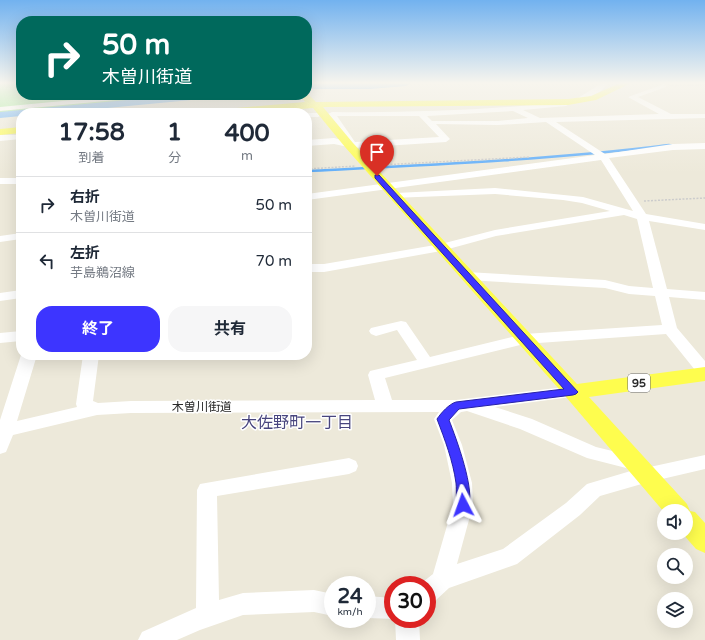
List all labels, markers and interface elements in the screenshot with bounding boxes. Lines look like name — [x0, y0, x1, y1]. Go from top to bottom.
text: 50 m — [102, 28, 170, 62]
icon: right — [36, 32, 88, 84]
text: 木曽川街道 — [102, 66, 192, 88]
text: 17:58 — [58, 118, 125, 147]
text: 1 — [167, 118, 182, 147]
text: 400 — [224, 119, 270, 148]
pin — [360, 135, 394, 176]
icon: arrive — [366, 141, 388, 163]
text: m — [241, 148, 253, 164]
text: 到着 — [79, 150, 105, 166]
text: 分 — [168, 150, 181, 166]
text: 右折 — [70, 188, 100, 206]
icon: right — [36, 194, 58, 216]
text: 50 m — [255, 196, 292, 214]
text: 木曽川街道 — [70, 209, 135, 225]
text: 左折 — [70, 244, 100, 262]
icon: left — [36, 250, 58, 272]
text: 70 m — [255, 252, 292, 270]
text: 芋島鵜沼線 — [70, 265, 135, 281]
button: 終了 — [36, 306, 160, 352]
button: 共有 — [168, 306, 292, 352]
road number: 95 — [628, 374, 650, 392]
street label: 木曽川街道 — [172, 400, 232, 414]
district label: 大佐野町一丁目 — [241, 413, 353, 433]
position arrow — [442, 484, 484, 526]
map controls — [657, 504, 693, 628]
button: sound — [657, 504, 693, 540]
button: search — [657, 548, 693, 584]
speed limit sign: 30 — [384, 576, 436, 628]
text: 24 — [337, 585, 363, 609]
button: layers — [657, 592, 693, 628]
text: km/h — [337, 606, 363, 618]

